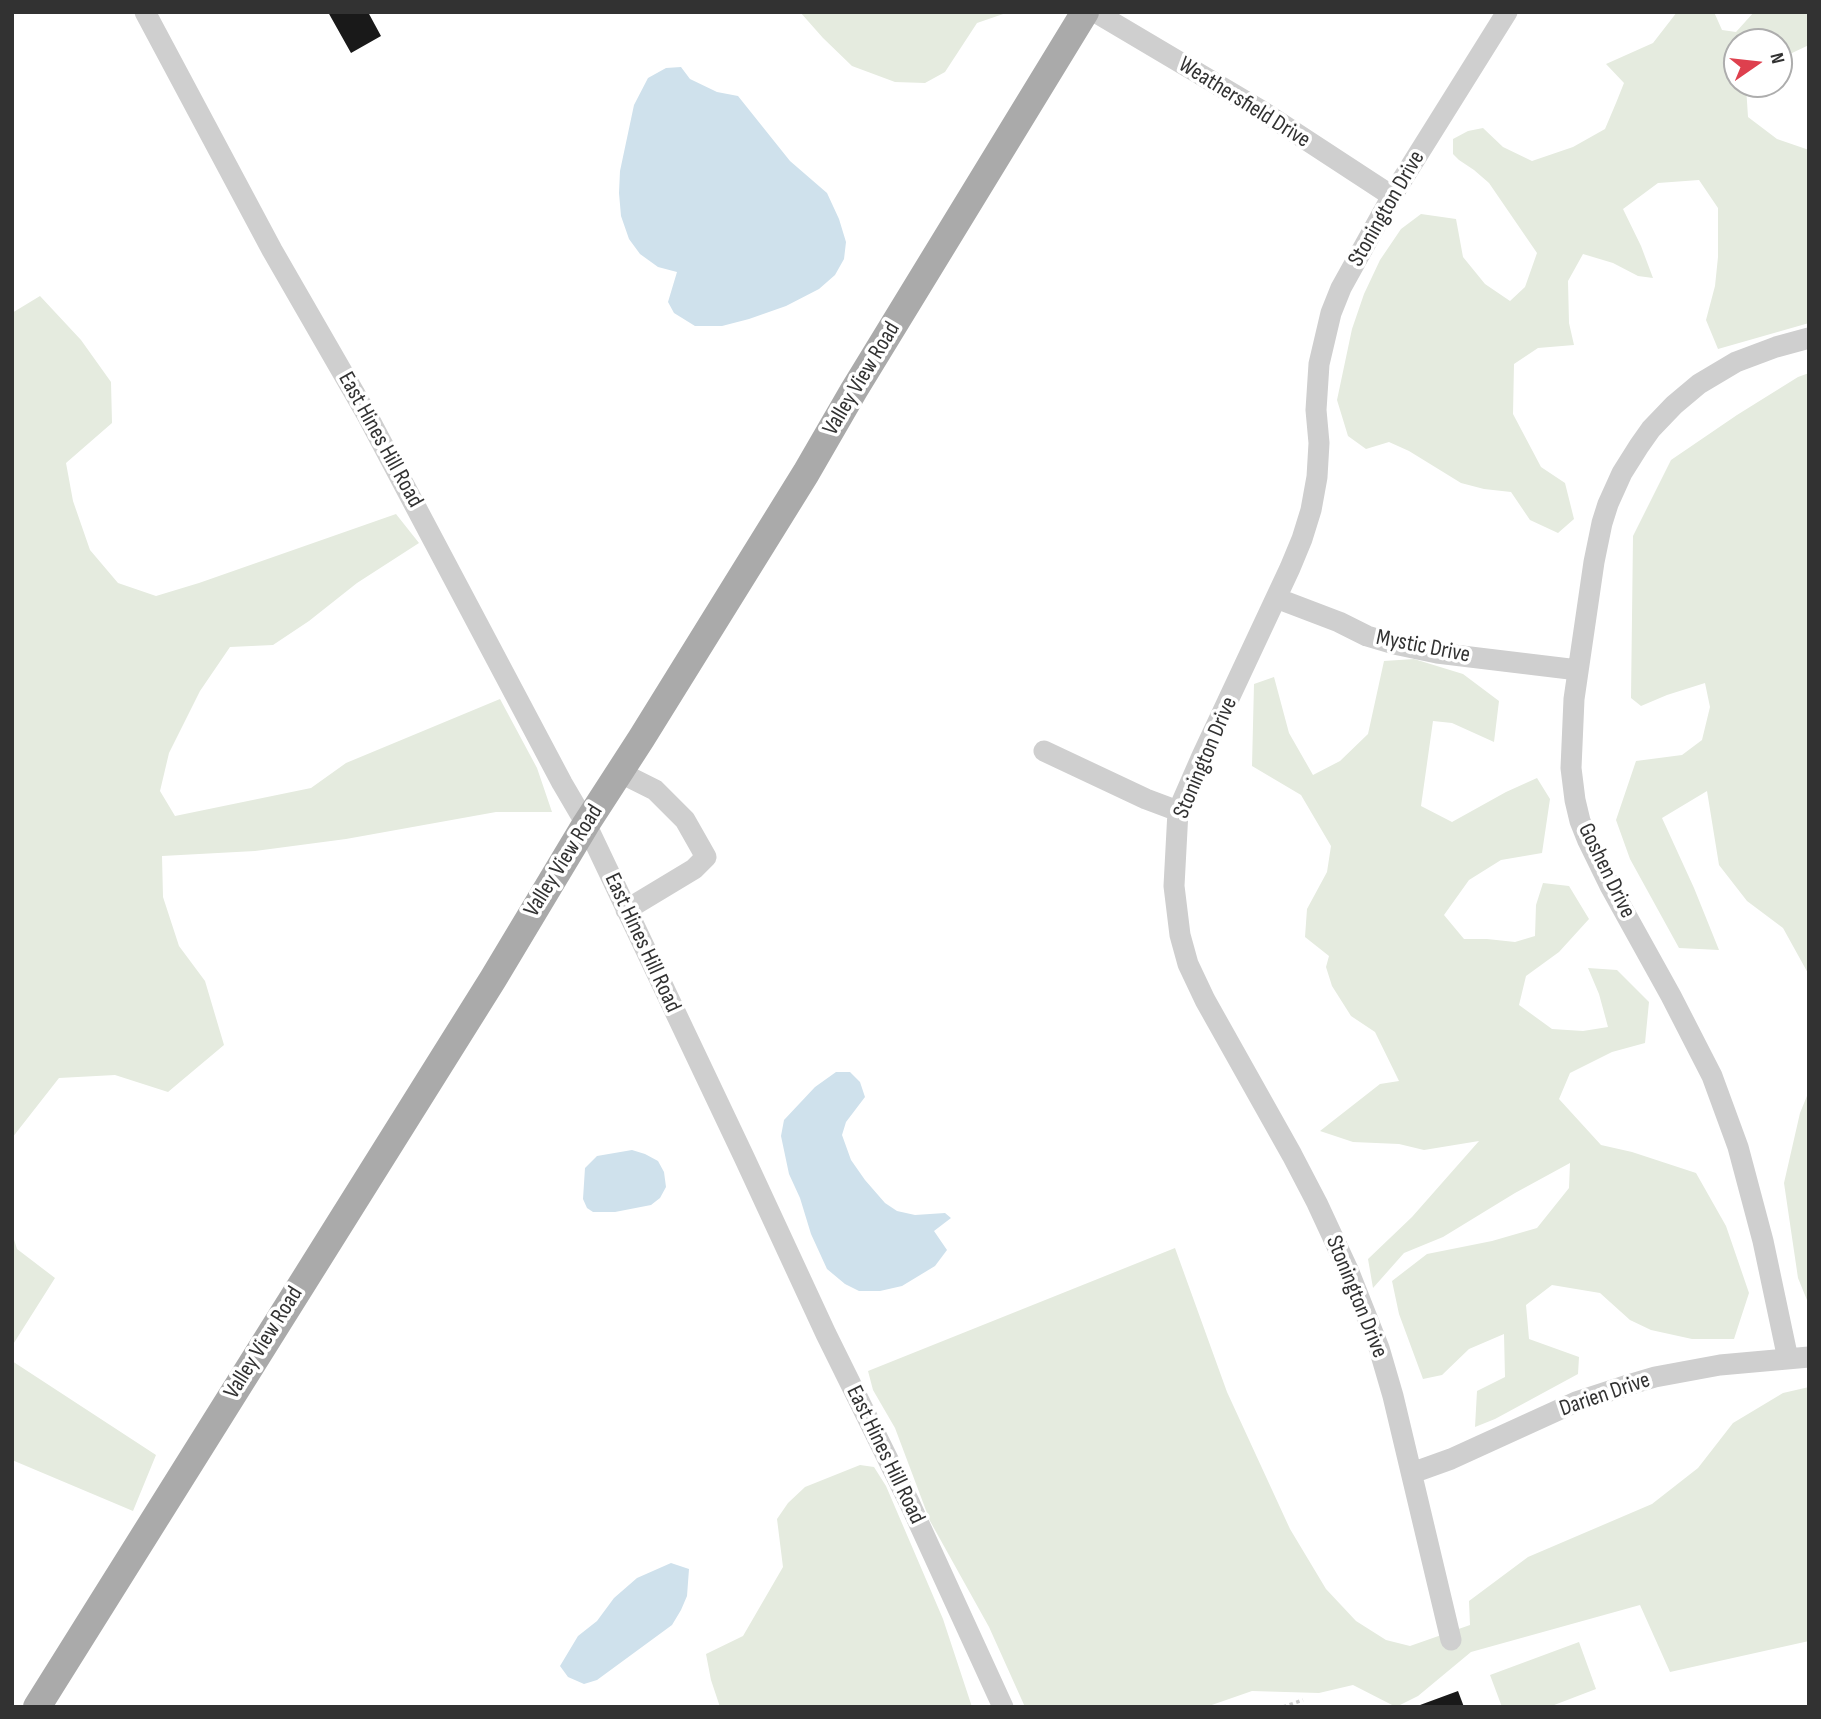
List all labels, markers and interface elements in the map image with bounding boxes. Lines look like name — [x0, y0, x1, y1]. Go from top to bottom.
north arrow — [1723, 28, 1793, 98]
street label: Weathersfield Drive — [1173, 51, 1315, 155]
text: N — [1765, 51, 1789, 66]
street label: Stonington Drive — [1343, 146, 1431, 272]
street label: Valley View Road — [817, 317, 907, 441]
street label: East Hines Hill Road — [331, 368, 429, 512]
street label: Mystic Drive — [1374, 624, 1472, 670]
street label: Stonington Drive — [1168, 693, 1244, 823]
street label: Valley View Road — [519, 800, 609, 922]
street label: Goshen Drive — [1571, 819, 1641, 923]
street label: East Hines Hill Road — [598, 869, 686, 1017]
street label: Stonington Drive — [1319, 1232, 1393, 1362]
street label: Valley View Road — [219, 1282, 309, 1404]
street label: Darien Drive — [1556, 1367, 1654, 1423]
street label: East Hines Hill Road — [840, 1381, 930, 1529]

